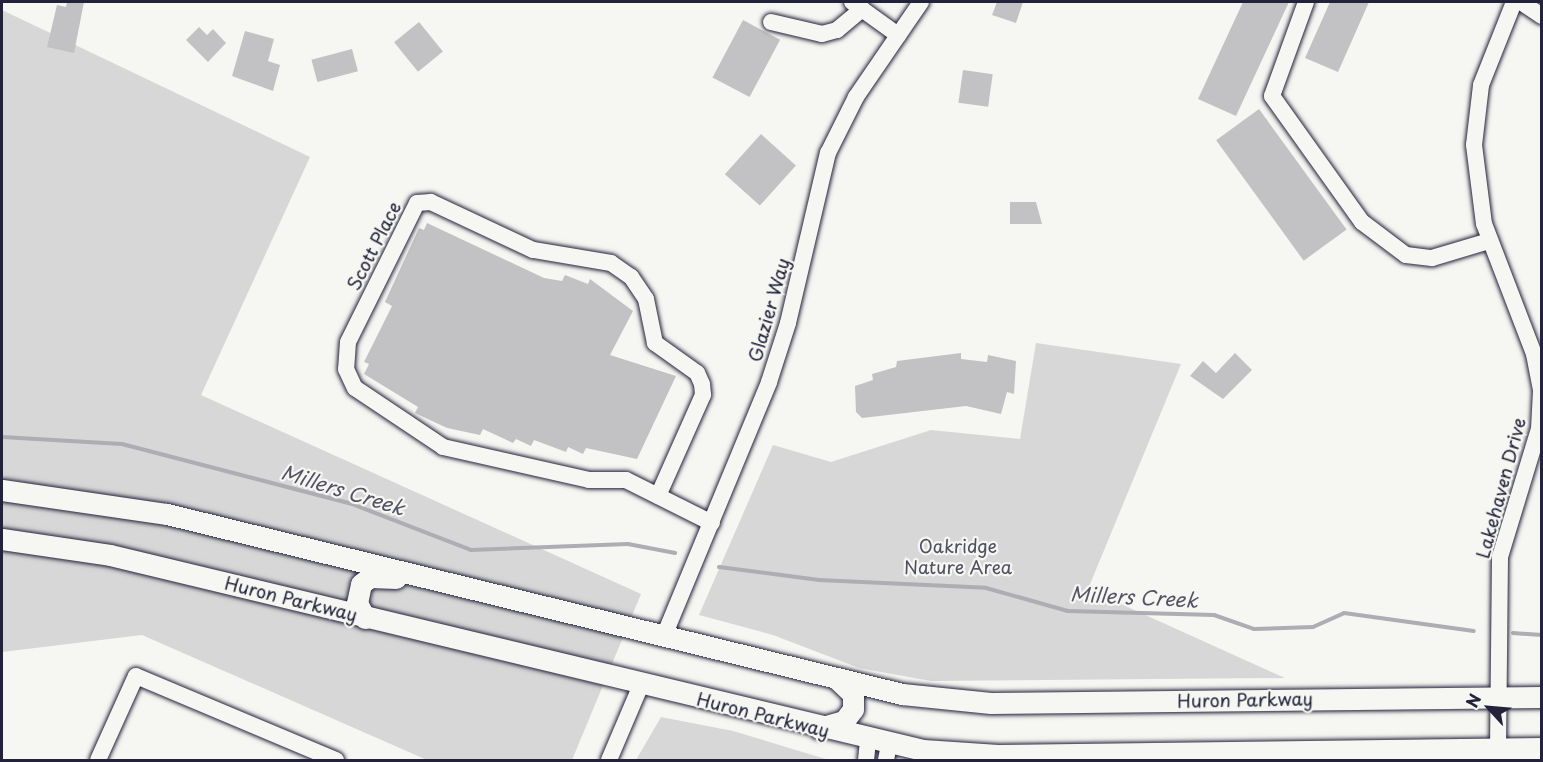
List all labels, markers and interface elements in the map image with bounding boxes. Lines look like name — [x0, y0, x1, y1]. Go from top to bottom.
street label: Scott Place — [342, 198, 406, 294]
street label: Glazier Way — [744, 256, 794, 364]
street label: Lakehaven Drive — [1472, 415, 1530, 561]
water label: Millers Creek — [278, 460, 408, 520]
park label: Oakridge Nature Area — [903, 536, 1013, 578]
street label: Huron Parkway — [222, 572, 360, 626]
water label: Millers Creek — [1069, 582, 1199, 612]
north arrow — [1459, 678, 1519, 738]
street label: Huron Parkway — [694, 688, 832, 742]
street label: Huron Parkway — [1177, 688, 1313, 712]
text: N — [1459, 689, 1486, 711]

